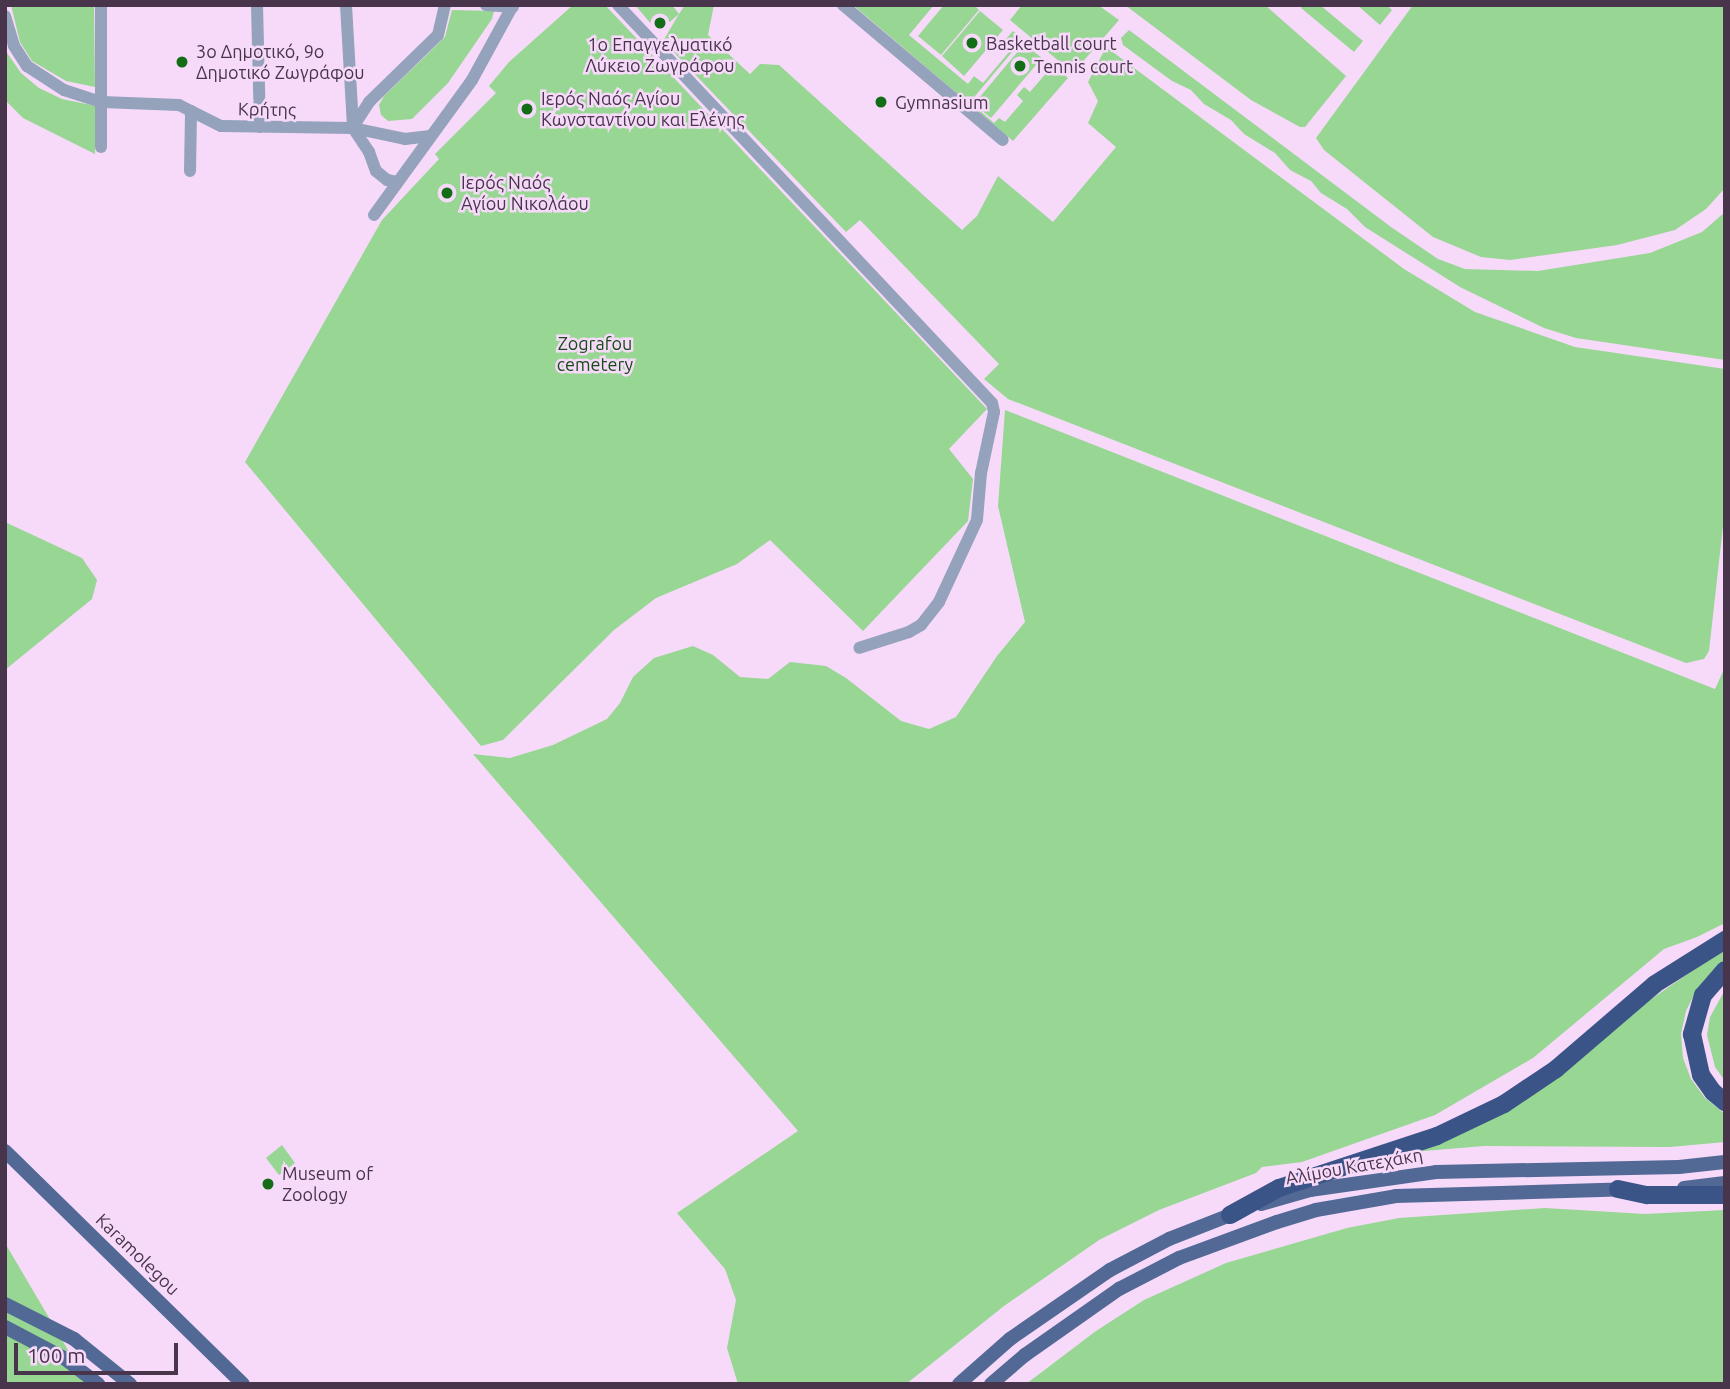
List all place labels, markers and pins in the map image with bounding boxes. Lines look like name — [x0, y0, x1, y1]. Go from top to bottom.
marker: 1ο Επαγγελματικό Λύκειο Ζωγράφου — [652, 15, 668, 31]
place label: Basketball court — [986, 32, 1117, 54]
place label: 1ο Επαγγελματικό Λύκειο Ζωγράφου — [585, 34, 735, 76]
marker: Basketball court — [964, 35, 980, 51]
place label: 3ο Δημοτικό, 9ο Δημοτικό Ζωγράφου — [196, 41, 364, 84]
marker: 3ο Δημοτικό, 9ο Δημοτικό Ζωγράφου — [174, 54, 190, 70]
place label: Tennis court — [1034, 55, 1133, 77]
marker: Tennis court — [1012, 58, 1028, 74]
place label: Ιερός Ναός Αγίου Κωνσταντίνου και Ελένης — [541, 88, 744, 130]
place label: Gymnasium — [895, 91, 989, 113]
marker: Gymnasium — [873, 94, 889, 110]
marker: Ιερός Ναός Αγίου Κωνσταντίνου και Ελένης — [519, 101, 535, 117]
place label: Ιερός Ναός Αγίου Νικολάου — [461, 172, 589, 214]
marker: Ιερός Ναός Αγίου Νικολάου — [439, 185, 455, 201]
place label: Museum of Zoology — [282, 1163, 373, 1206]
marker: Museum of Zoology — [260, 1176, 276, 1192]

